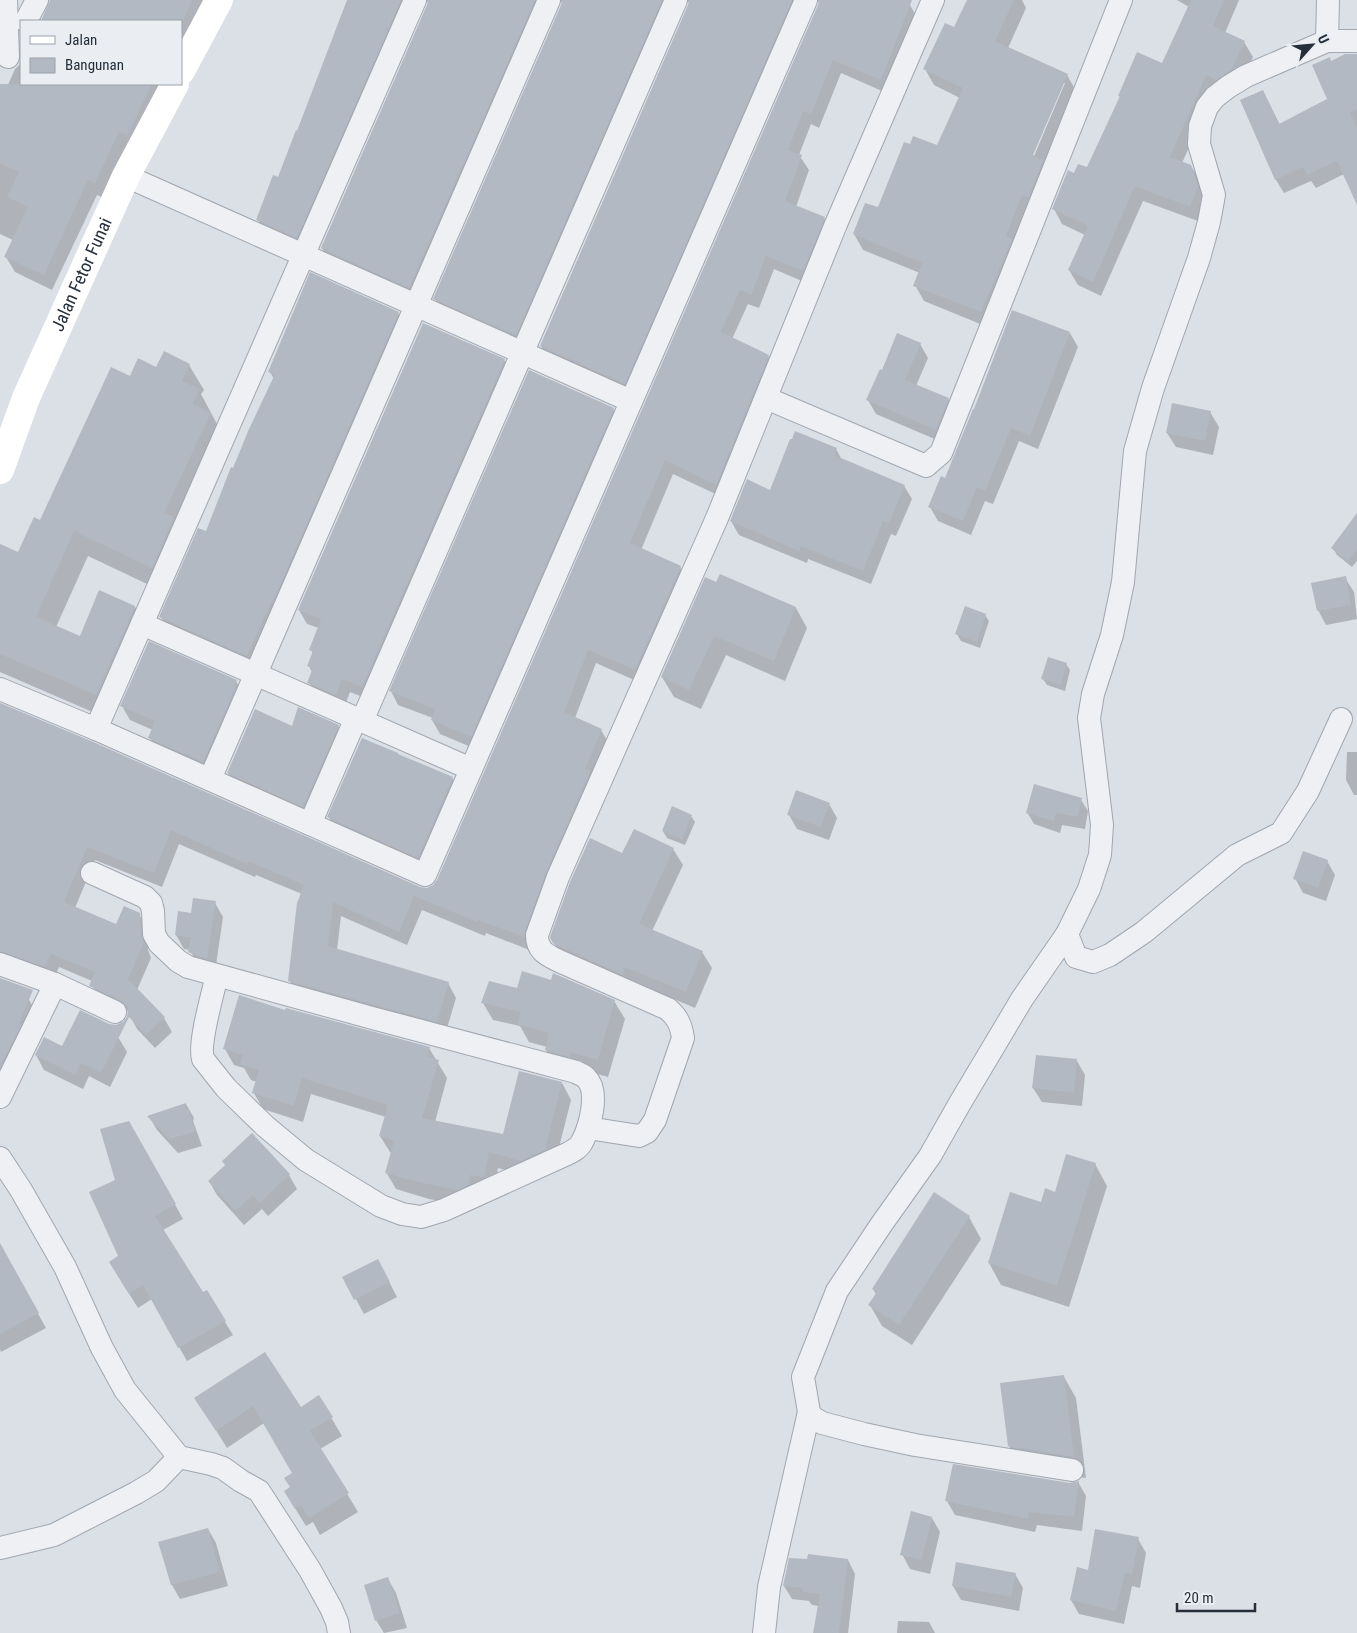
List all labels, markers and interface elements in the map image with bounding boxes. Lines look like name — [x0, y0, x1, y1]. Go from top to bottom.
legend — [20, 20, 182, 85]
north arrow — [1287, 20, 1337, 70]
text: Jalan — [65, 31, 97, 49]
text: U — [1315, 32, 1333, 46]
text: Bangunan — [65, 56, 124, 74]
street label: Jalan Fetor Funai — [46, 214, 116, 334]
scale bar — [1177, 1580, 1254, 1612]
text: 20 m — [1184, 1589, 1214, 1607]

